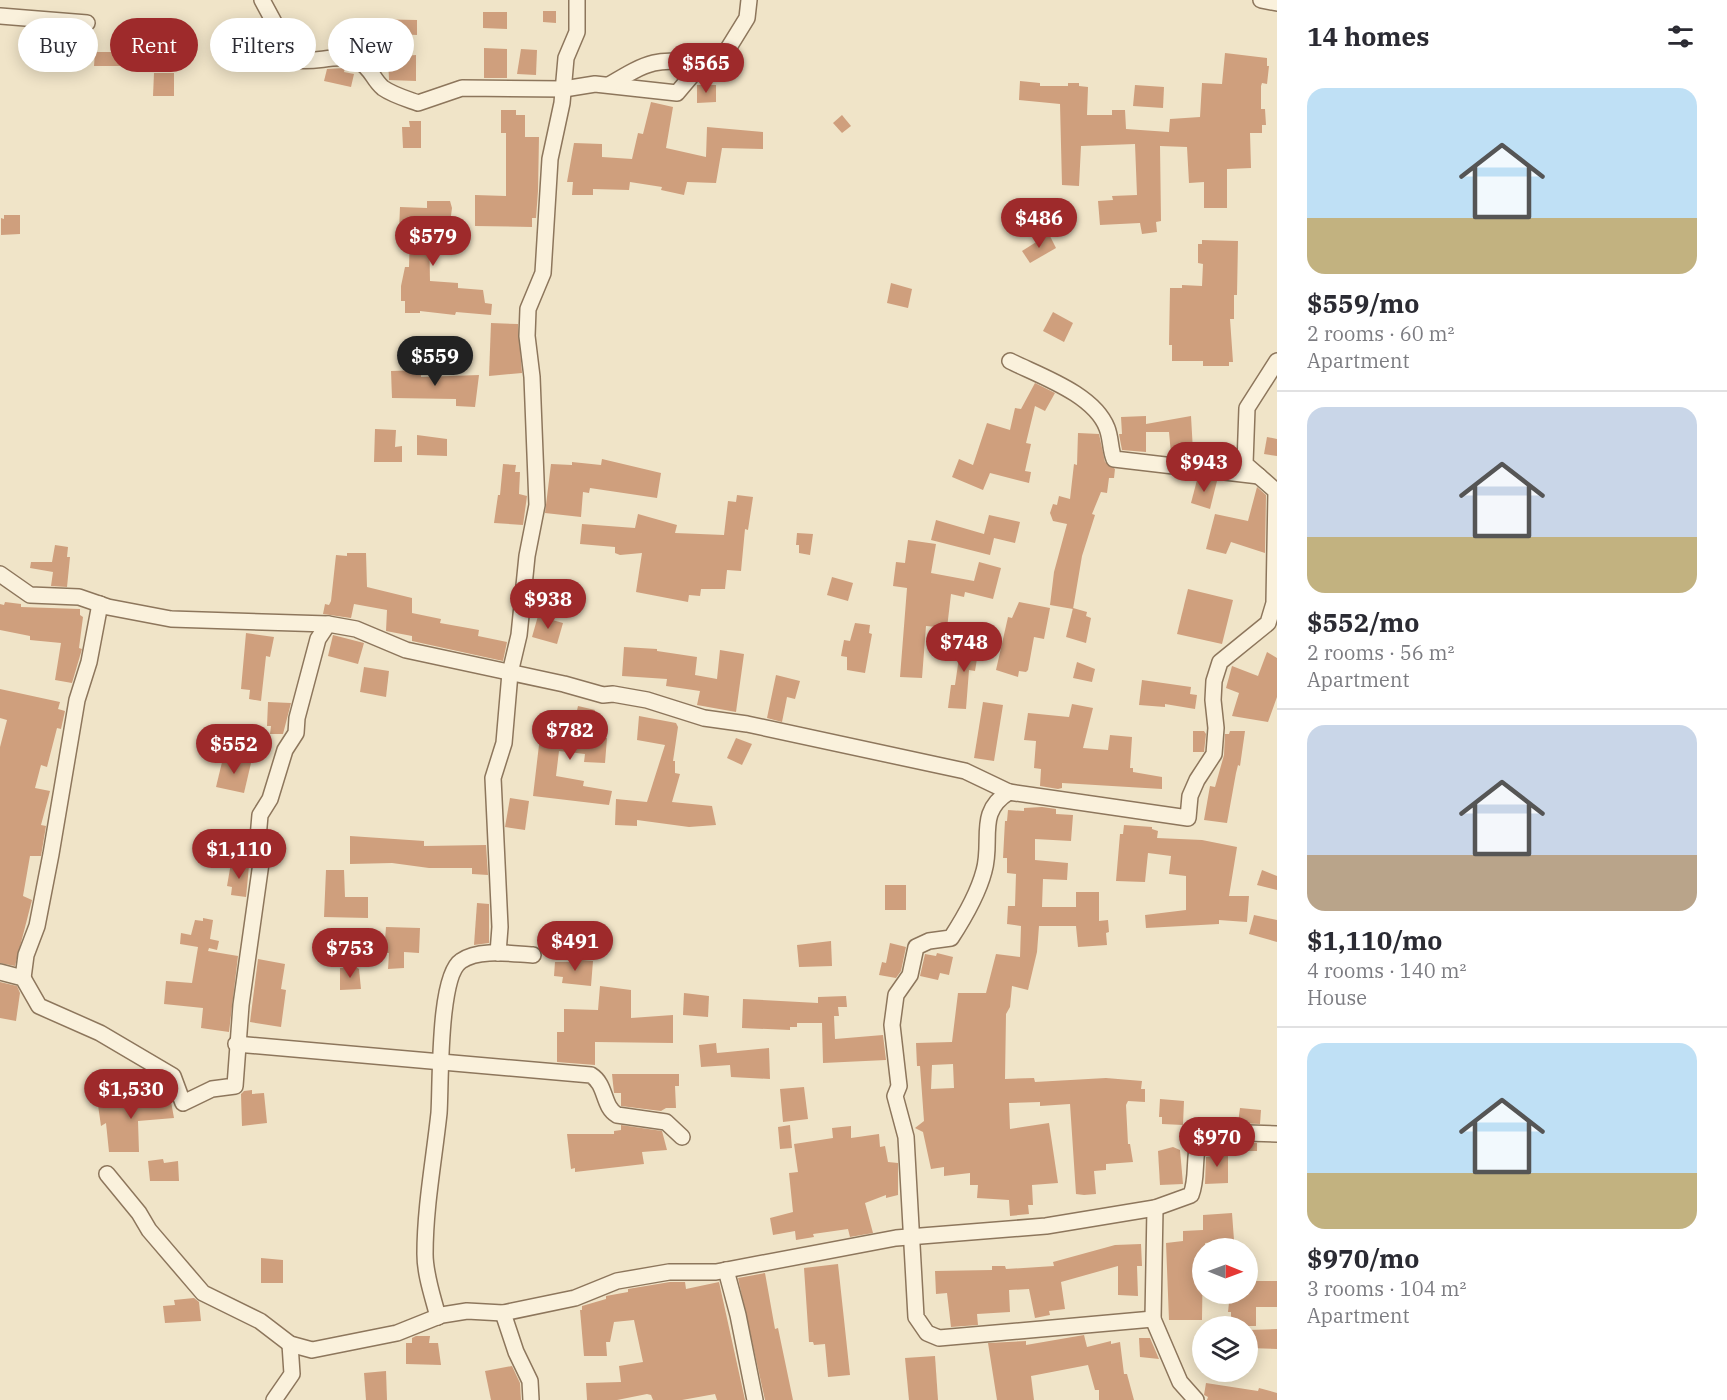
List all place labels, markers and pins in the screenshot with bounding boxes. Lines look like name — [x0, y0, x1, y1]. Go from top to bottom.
pin: $565 — [670, 43, 742, 94]
pin: $486 — [1003, 198, 1075, 249]
pin: $579 — [397, 216, 469, 267]
pin: $559 — [399, 336, 471, 387]
pin: $943 — [1168, 442, 1240, 493]
pin: $938 — [512, 579, 584, 630]
pin: $748 — [928, 622, 1000, 673]
pin: $782 — [534, 710, 606, 761]
pin: $552 — [198, 724, 270, 775]
pin: $1,110 — [190, 829, 288, 880]
pin: $491 — [539, 921, 611, 972]
pin: $753 — [314, 928, 386, 979]
pin: $1,530 — [82, 1069, 180, 1120]
pin: $970 — [1181, 1117, 1253, 1168]

